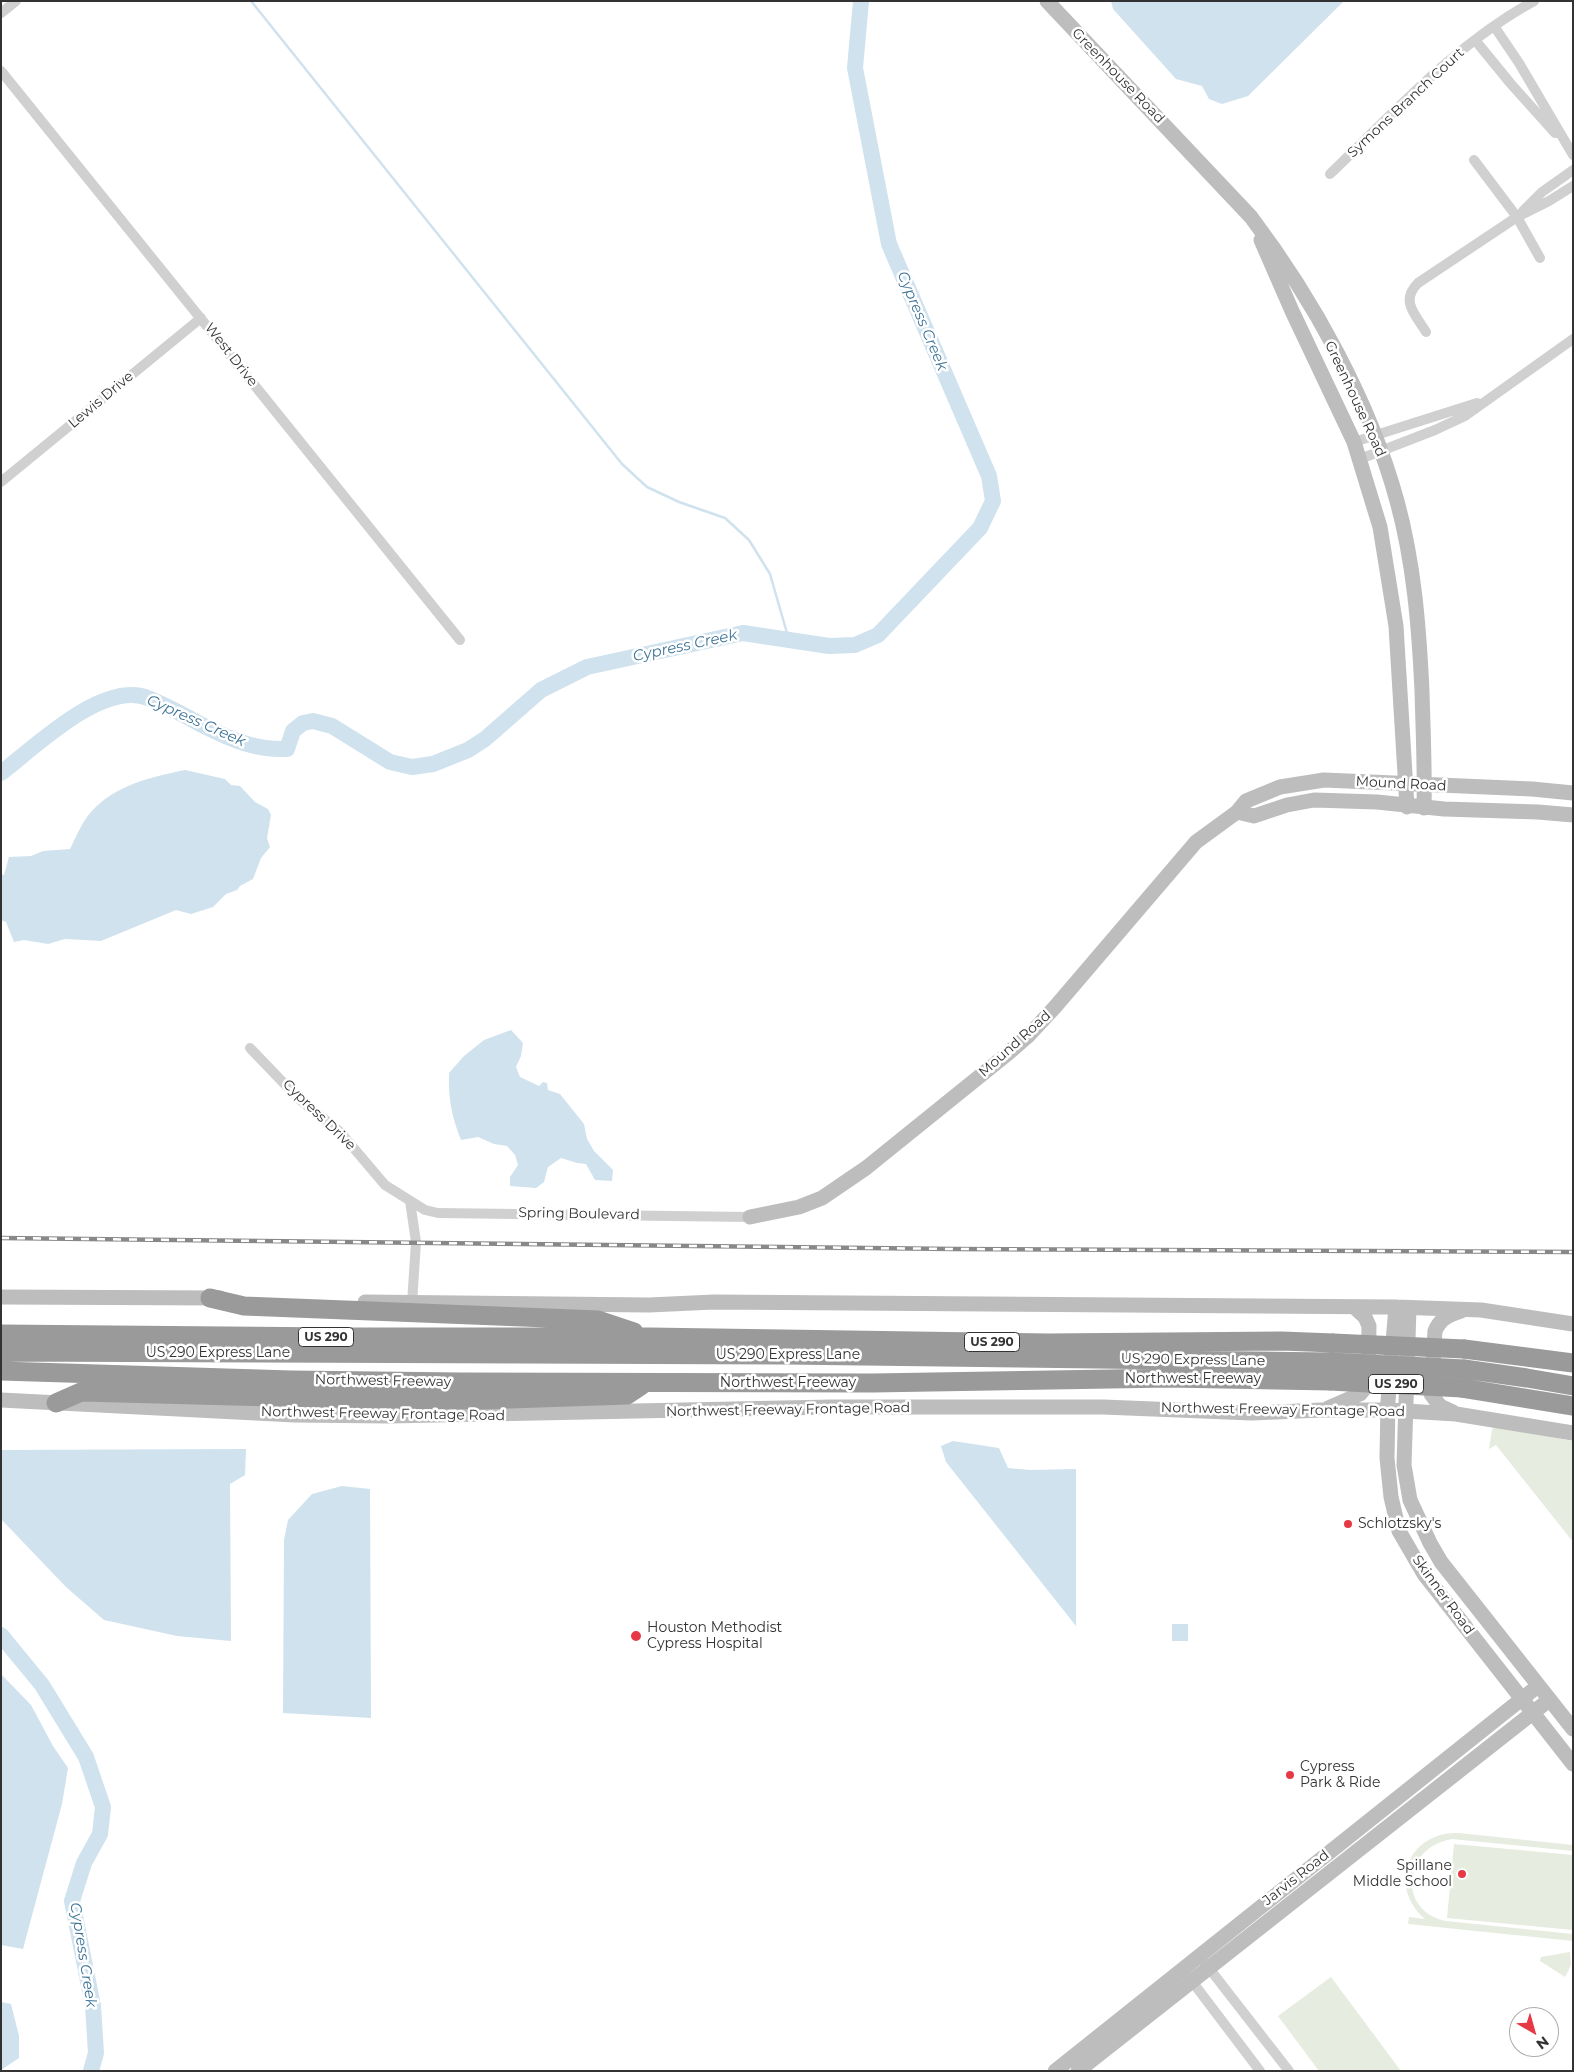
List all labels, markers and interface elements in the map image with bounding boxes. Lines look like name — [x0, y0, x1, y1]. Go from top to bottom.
street label: Greenhouse Road — [1068, 25, 1168, 127]
street label: Symons Branch Court — [1344, 45, 1468, 161]
water label: Cypress Creek — [893, 269, 951, 373]
street label: West Drive — [201, 320, 261, 390]
street label: Greenhouse Road — [1321, 338, 1389, 460]
street label: Lewis Drive — [65, 368, 137, 432]
water label: Cypress Creek — [631, 626, 739, 666]
water label: Cypress Creek — [144, 691, 248, 751]
street label: Mound Road — [1355, 773, 1447, 795]
street label: Mound Road — [976, 1007, 1054, 1081]
street label: Cypress Drive — [279, 1076, 359, 1154]
street label: Spring Boulevard — [518, 1205, 640, 1223]
road number: US 290 — [298, 1328, 354, 1346]
road number: US 290 — [964, 1332, 1020, 1351]
street label: US 290 Express Lane — [146, 1345, 290, 1361]
street label: US 290 Express Lane — [716, 1347, 860, 1363]
street label: US 290 Express Lane — [1121, 1350, 1265, 1370]
street label: Northwest Freeway — [315, 1371, 451, 1391]
street label: Northwest Freeway — [1125, 1371, 1261, 1387]
street label: Northwest Freeway — [720, 1375, 856, 1391]
road number: US 290 — [1368, 1375, 1424, 1394]
street label: Northwest Freeway Frontage Road — [666, 1399, 910, 1421]
street label: Northwest Freeway Frontage Road — [1161, 1399, 1405, 1421]
street label: Northwest Freeway Frontage Road — [261, 1403, 505, 1425]
place label: Schlotzsky's — [1358, 1516, 1441, 1532]
marker: Schlotzsky's — [1342, 1518, 1354, 1530]
street label: Skinner Road — [1409, 1552, 1477, 1638]
place label: Houston Methodist Cypress Hospital — [647, 1620, 782, 1652]
marker: Houston Methodist Cypress Hospital — [629, 1629, 643, 1643]
place label: Cypress Park & Ride — [1300, 1759, 1381, 1791]
marker: Cypress Park & Ride — [1284, 1769, 1296, 1781]
street label: Jarvis Road — [1259, 1847, 1333, 1909]
place label: Spillane Middle School — [1353, 1858, 1452, 1890]
marker: Spillane Middle School — [1456, 1868, 1468, 1880]
water label: Cypress Creek — [66, 1901, 100, 2009]
north arrow — [1509, 2007, 1559, 2057]
text: N — [1533, 2032, 1553, 2054]

